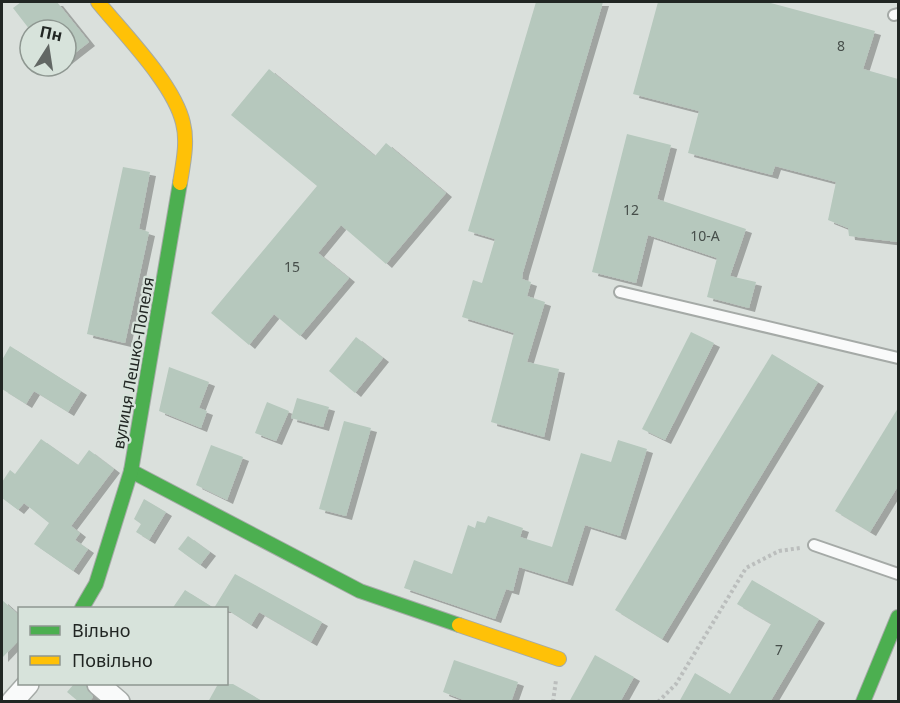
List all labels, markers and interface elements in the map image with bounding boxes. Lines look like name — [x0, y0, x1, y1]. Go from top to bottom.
north arrow — [18, 18, 78, 78]
text: Пн — [38, 20, 65, 46]
house number: 8 — [837, 36, 845, 55]
house number: 12 — [623, 200, 639, 219]
house number: 10-А — [690, 226, 720, 245]
house number: 15 — [284, 257, 300, 276]
street label: вулиця Лешко-Попеля — [107, 275, 159, 451]
legend — [18, 607, 228, 685]
text: Вільно — [72, 618, 130, 642]
house number: 7 — [775, 640, 783, 659]
text: Повільно — [72, 648, 153, 672]

